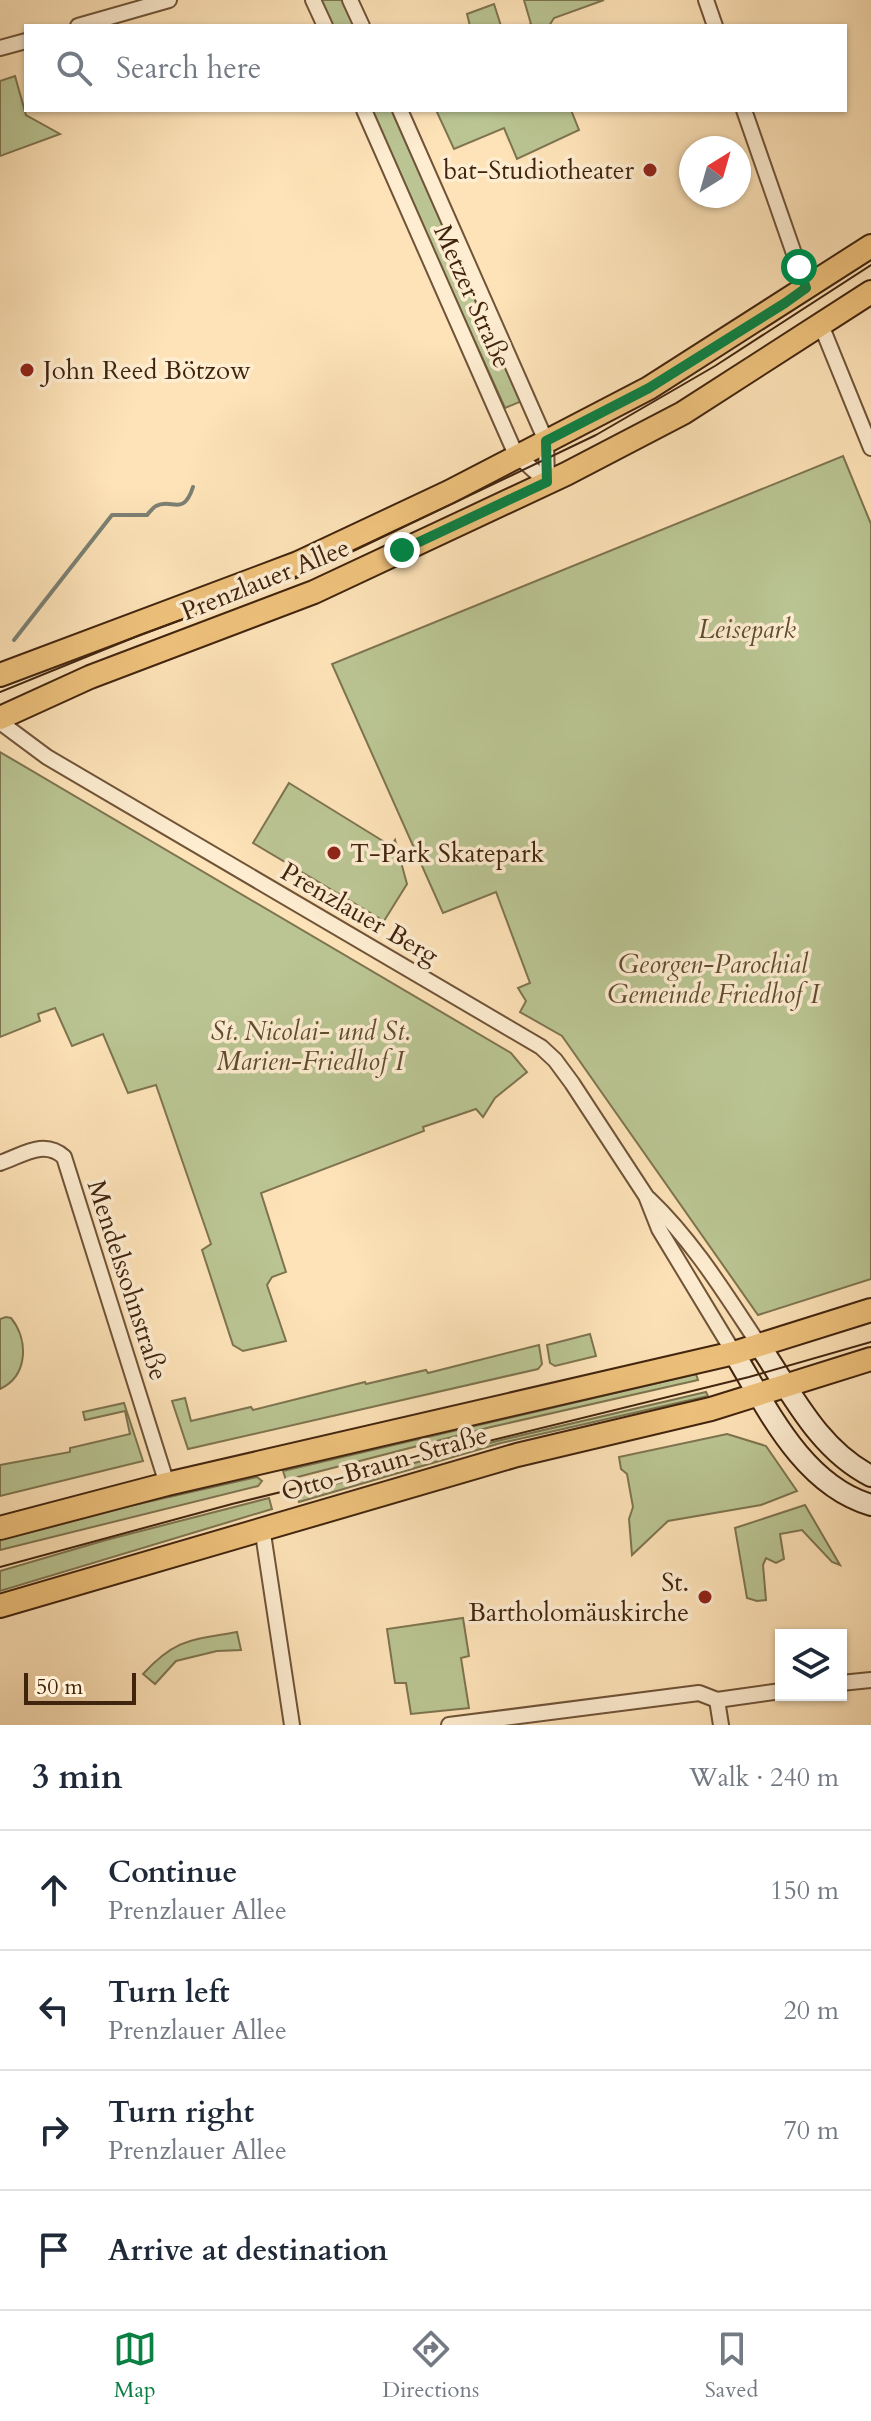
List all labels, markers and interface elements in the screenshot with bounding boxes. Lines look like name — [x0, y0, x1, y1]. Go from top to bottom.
search box — [24, 24, 847, 112]
icon: search — [52, 46, 96, 90]
text: Search here — [116, 48, 261, 89]
north arrow — [679, 136, 751, 208]
place label: bat-Studiotheater — [443, 153, 635, 188]
marker: bat-Studiotheater — [641, 161, 659, 179]
street label: Metzer Straße — [425, 219, 520, 374]
route start — [781, 249, 817, 285]
place label: John Reed Bötzow — [39, 353, 251, 388]
marker: John Reed Bötzow — [18, 361, 36, 379]
street label: Prenzlauer Allee — [176, 530, 355, 629]
route end — [384, 532, 420, 568]
park label: Leisepark — [698, 612, 796, 647]
place label: T-Park Skatepark — [350, 836, 544, 871]
marker: T-Park Skatepark — [325, 844, 343, 862]
street label: Prenzlauer Berg — [274, 854, 445, 973]
park label: Georgen-Parochial Gemeinde Friedhof I — [607, 947, 821, 1012]
park label: St. Nicolai- und St. Marien-Friedhof I — [211, 1014, 409, 1079]
street label: Mendelssohnstraße — [79, 1175, 176, 1385]
street label: Otto-Braun-Straße — [277, 1417, 491, 1510]
place label: St. Bartholomäuskirche — [468, 1565, 689, 1630]
marker: St. Bartholomäuskirche — [696, 1588, 714, 1606]
map controls — [775, 1629, 847, 1701]
button: layers — [775, 1629, 847, 1701]
scale bar — [24, 1669, 136, 1705]
text: 50 m — [36, 1672, 83, 1702]
text: 3 min — [32, 1754, 123, 1800]
text: Walk · 240 m — [689, 1760, 839, 1795]
text: Continue — [108, 1852, 237, 1893]
icon: ahead — [32, 1868, 76, 1912]
text: 150 m — [770, 1873, 839, 1908]
text: Prenzlauer Allee — [108, 1893, 287, 1928]
text: Turn left — [108, 1972, 230, 2013]
icon: left — [32, 1988, 76, 2032]
text: 20 m — [783, 1993, 839, 2028]
text: Prenzlauer Allee — [108, 2013, 287, 2048]
text: Turn right — [108, 2092, 254, 2133]
icon: right — [32, 2108, 76, 2152]
text: 70 m — [783, 2113, 839, 2148]
text: Prenzlauer Allee — [108, 2133, 287, 2168]
icon: arrive — [32, 2228, 76, 2272]
text: Arrive at destination — [108, 2230, 388, 2271]
tab: Map — [113, 2327, 157, 2405]
tab: Directions — [382, 2327, 479, 2405]
tab: Saved — [705, 2327, 758, 2405]

